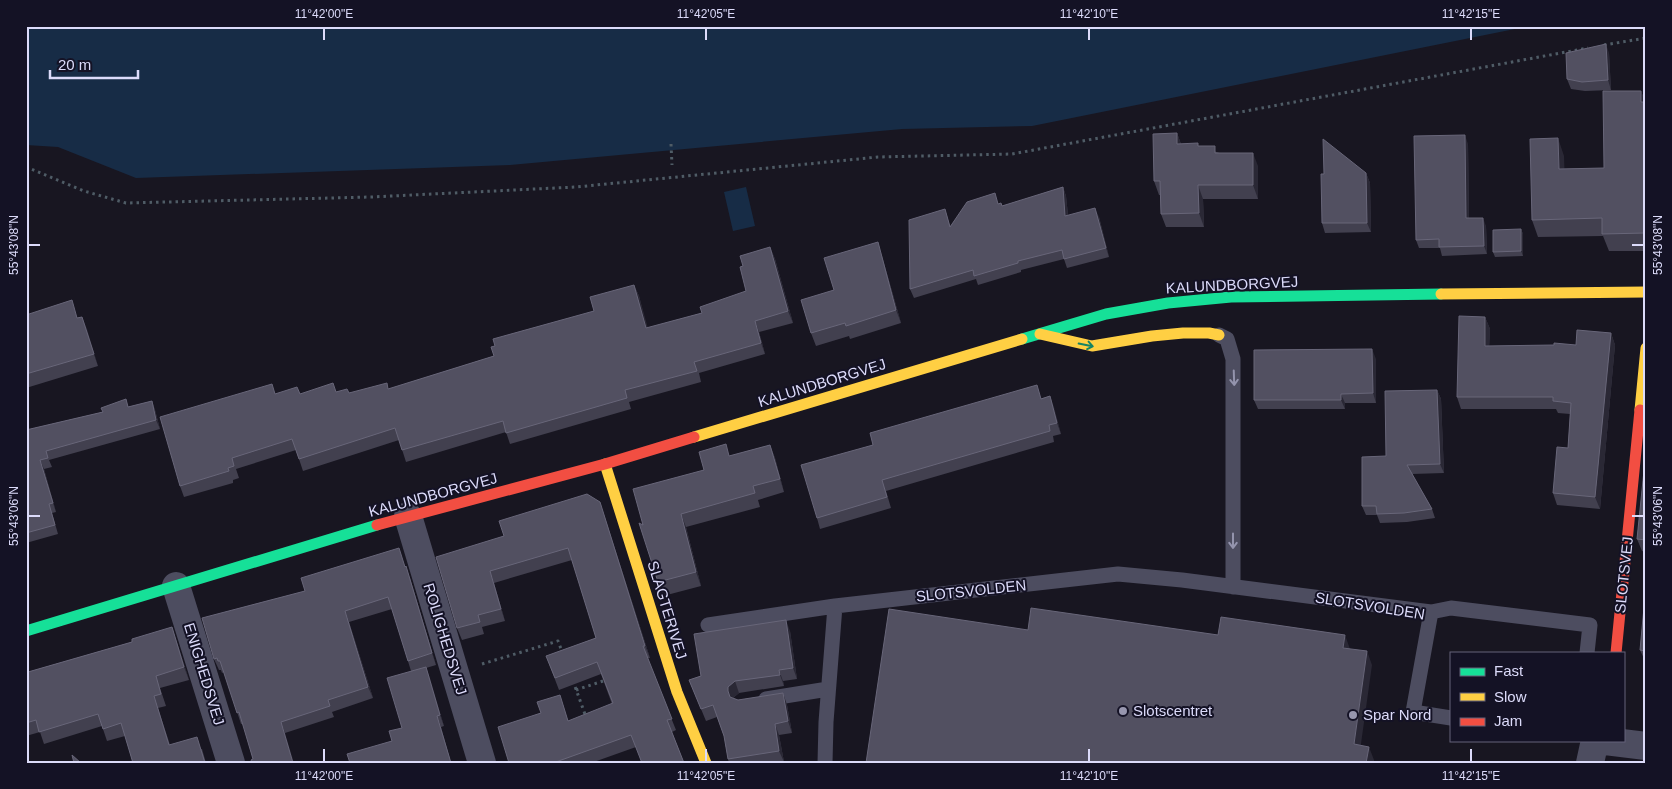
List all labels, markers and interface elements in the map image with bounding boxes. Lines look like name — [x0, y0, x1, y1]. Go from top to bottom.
text: 11°42'00"E — [295, 7, 353, 21]
text: 11°42'05"E — [677, 7, 735, 21]
text: 11°42'10"E — [1060, 7, 1118, 21]
text: 11°42'15"E — [1442, 7, 1500, 21]
scale bar — [50, 48, 138, 80]
text: 20 m — [58, 56, 91, 73]
text: 55°43'08"N — [7, 215, 21, 275]
text: 55°43'08"N — [1651, 215, 1665, 275]
street label: KALUNDBORGVEJ — [1165, 273, 1299, 296]
one-way arrow — [1077, 340, 1093, 350]
street label: KALUNDBORGVEJ — [756, 355, 888, 410]
one-way arrow — [1229, 370, 1238, 386]
street label: KALUNDBORGVEJ — [367, 469, 499, 520]
text: 55°43'06"N — [7, 486, 21, 546]
text: 55°43'06"N — [1651, 486, 1665, 546]
one-way arrow — [1228, 532, 1238, 549]
street label: SLOTSVEJ — [1611, 536, 1636, 614]
street label: SLAGTERIVEJ — [644, 559, 690, 661]
street label: SLOTSVOLDEN — [915, 576, 1027, 605]
street label: ROLIGHEDSVEJ — [420, 581, 471, 697]
street label: SLOTSVOLDEN — [1314, 588, 1426, 623]
street label: ENIGHEDSVEJ — [181, 621, 228, 727]
legend — [1450, 652, 1624, 742]
text: Fast — [1494, 662, 1524, 679]
text: Slow — [1494, 688, 1527, 705]
place label: Slotscentret — [1133, 702, 1213, 719]
marker: Slotscentret — [1117, 705, 1129, 717]
place label: Spar Nord — [1363, 706, 1431, 723]
marker: Spar Nord — [1347, 709, 1359, 721]
text: Jam — [1494, 712, 1522, 729]
text: 11°42'00"E — [295, 769, 353, 783]
text: 11°42'05"E — [677, 769, 735, 783]
text: 11°42'10"E — [1060, 769, 1118, 783]
text: 11°42'15"E — [1442, 769, 1500, 783]

